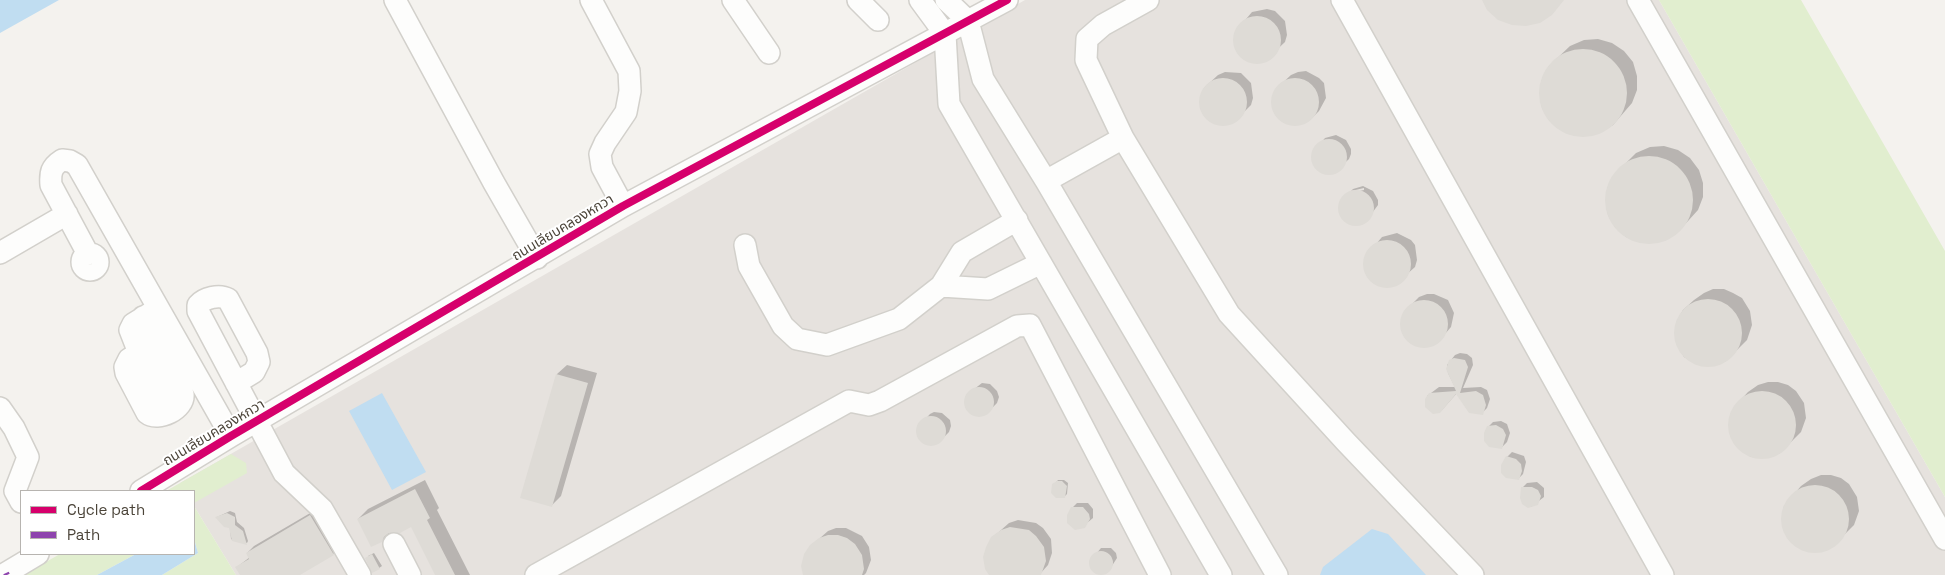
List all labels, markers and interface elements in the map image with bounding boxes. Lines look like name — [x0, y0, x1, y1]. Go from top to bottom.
street label: ถนนเลียบคลองหกวา — [509, 191, 617, 265]
street label: ถนนเลียบคลองหกวา — [160, 396, 268, 470]
legend — [20, 490, 195, 555]
text: Cycle path — [67, 500, 145, 519]
text: Path — [67, 525, 100, 544]

